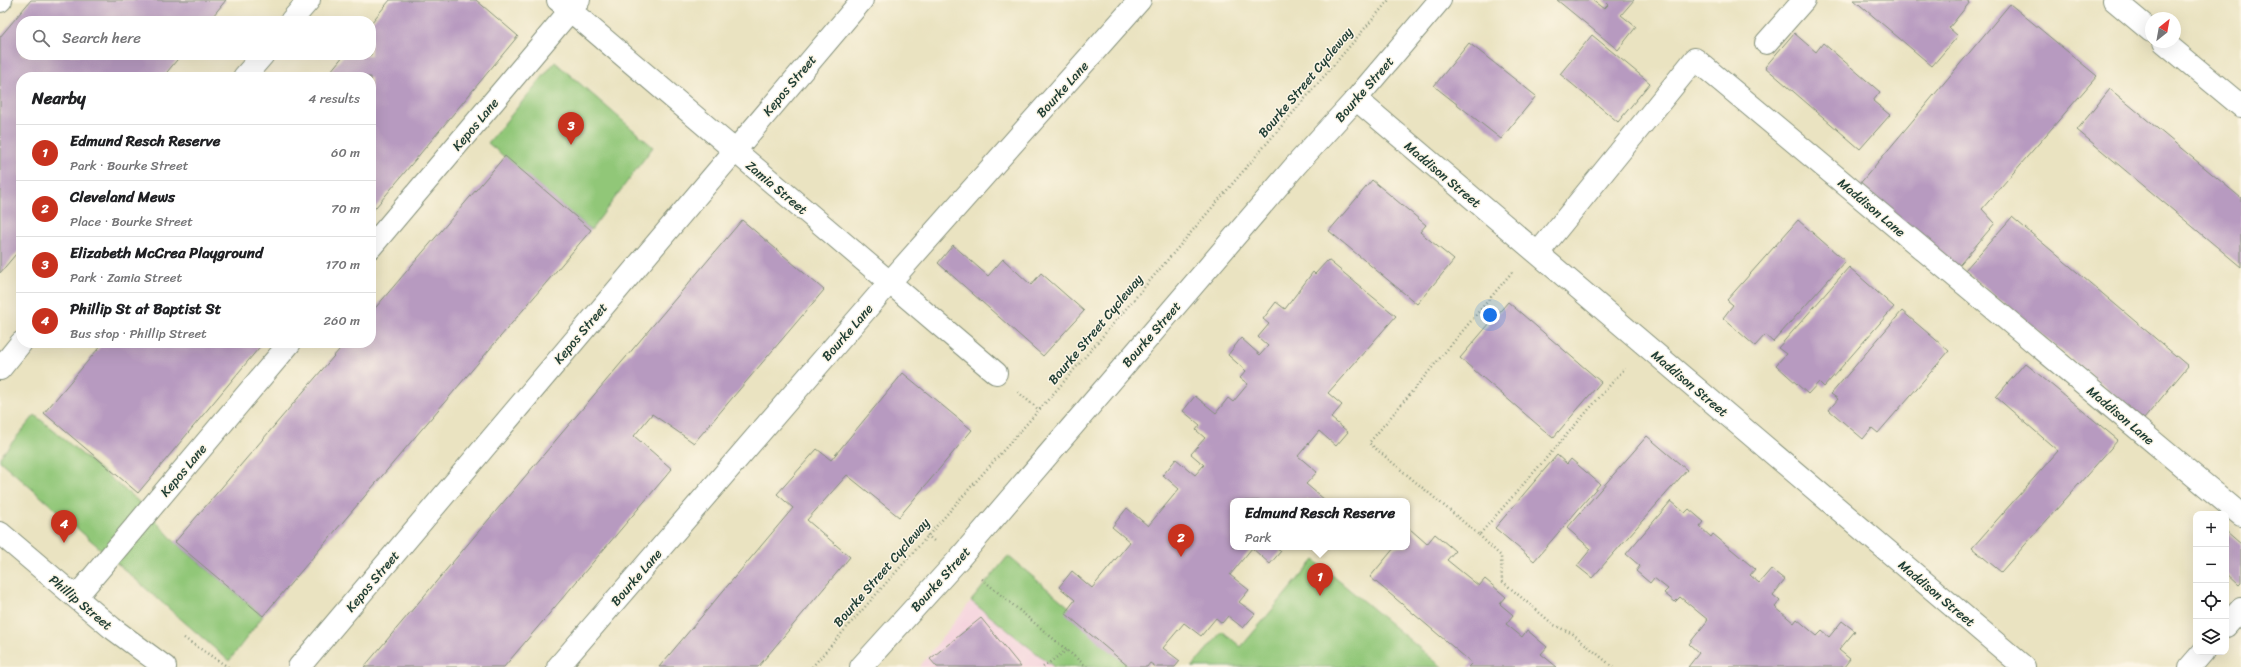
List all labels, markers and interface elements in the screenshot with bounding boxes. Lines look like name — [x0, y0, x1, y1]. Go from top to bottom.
north arrow — [2145, 12, 2181, 48]
search box — [16, 16, 376, 60]
street label: Bourke Street Cycleway — [1252, 22, 1359, 143]
text: Search here — [62, 25, 141, 51]
icon: search — [30, 27, 52, 49]
street label: Kepos Street — [757, 49, 822, 121]
street label: Bourke Street — [1329, 51, 1400, 128]
street label: Bourke Lane — [1030, 55, 1095, 123]
text: Nearby — [32, 83, 86, 113]
text: 4 results — [308, 87, 360, 110]
street label: Kepos Lane — [446, 92, 505, 156]
pin: 3 — [558, 112, 584, 145]
text: Edmund Resch Reserve — [70, 128, 220, 154]
street label: Maddison Street — [1399, 135, 1487, 214]
text: 1 — [42, 141, 48, 164]
text: 60 m — [331, 141, 360, 164]
text: Park · Bourke Street — [70, 154, 188, 177]
street label: Zamia Street — [740, 154, 813, 221]
street label: Maddison Lane — [1833, 172, 1911, 243]
text: Cleveland Mews — [70, 184, 175, 210]
text: 2 — [41, 197, 49, 220]
text: 70 m — [331, 197, 360, 220]
text: Place · Bourke Street — [70, 210, 193, 233]
text: Elizabeth McCrea Playground — [70, 240, 263, 266]
text: 3 — [41, 253, 49, 276]
text: 170 m — [325, 253, 360, 276]
text: Park · Zamia Street — [70, 266, 182, 289]
street label: Bourke Street Cycleway — [1042, 269, 1149, 390]
text: Phillip St at Baptist St — [70, 296, 221, 322]
street label: Bourke Street — [1116, 296, 1187, 373]
street label: Kepos Street — [548, 297, 613, 369]
street label: Bourke Lane — [816, 298, 879, 366]
your location — [1480, 305, 1500, 325]
text: 4 — [41, 309, 49, 332]
text: 260 m — [324, 309, 360, 332]
text: Bus stop · Phillip Street — [70, 322, 207, 345]
street label: Maddison Street — [1646, 344, 1734, 423]
street label: Maddison Lane — [2082, 380, 2160, 451]
street label: Kepos Lane — [154, 438, 213, 502]
popup — [1230, 498, 1410, 550]
text: Edmund Resch Reserve — [1245, 500, 1395, 526]
pin: 4 — [51, 510, 77, 543]
map controls — [2193, 511, 2229, 655]
button: + — [2193, 511, 2229, 547]
street label: Bourke Street Cycleway — [827, 512, 936, 632]
pin: 2 — [1168, 524, 1194, 557]
text: Park — [1245, 526, 1271, 549]
street label: Bourke Street — [905, 541, 976, 617]
street label: Bourke Lane — [605, 543, 668, 611]
street label: Kepos Street — [340, 545, 405, 617]
button: − — [2193, 547, 2229, 583]
street label: Maddison Street — [1893, 554, 1981, 633]
pin: 1 — [1307, 563, 1333, 596]
street label: Phillip Street — [44, 569, 118, 636]
button: locate — [2193, 583, 2229, 619]
button: layers — [2193, 619, 2229, 655]

